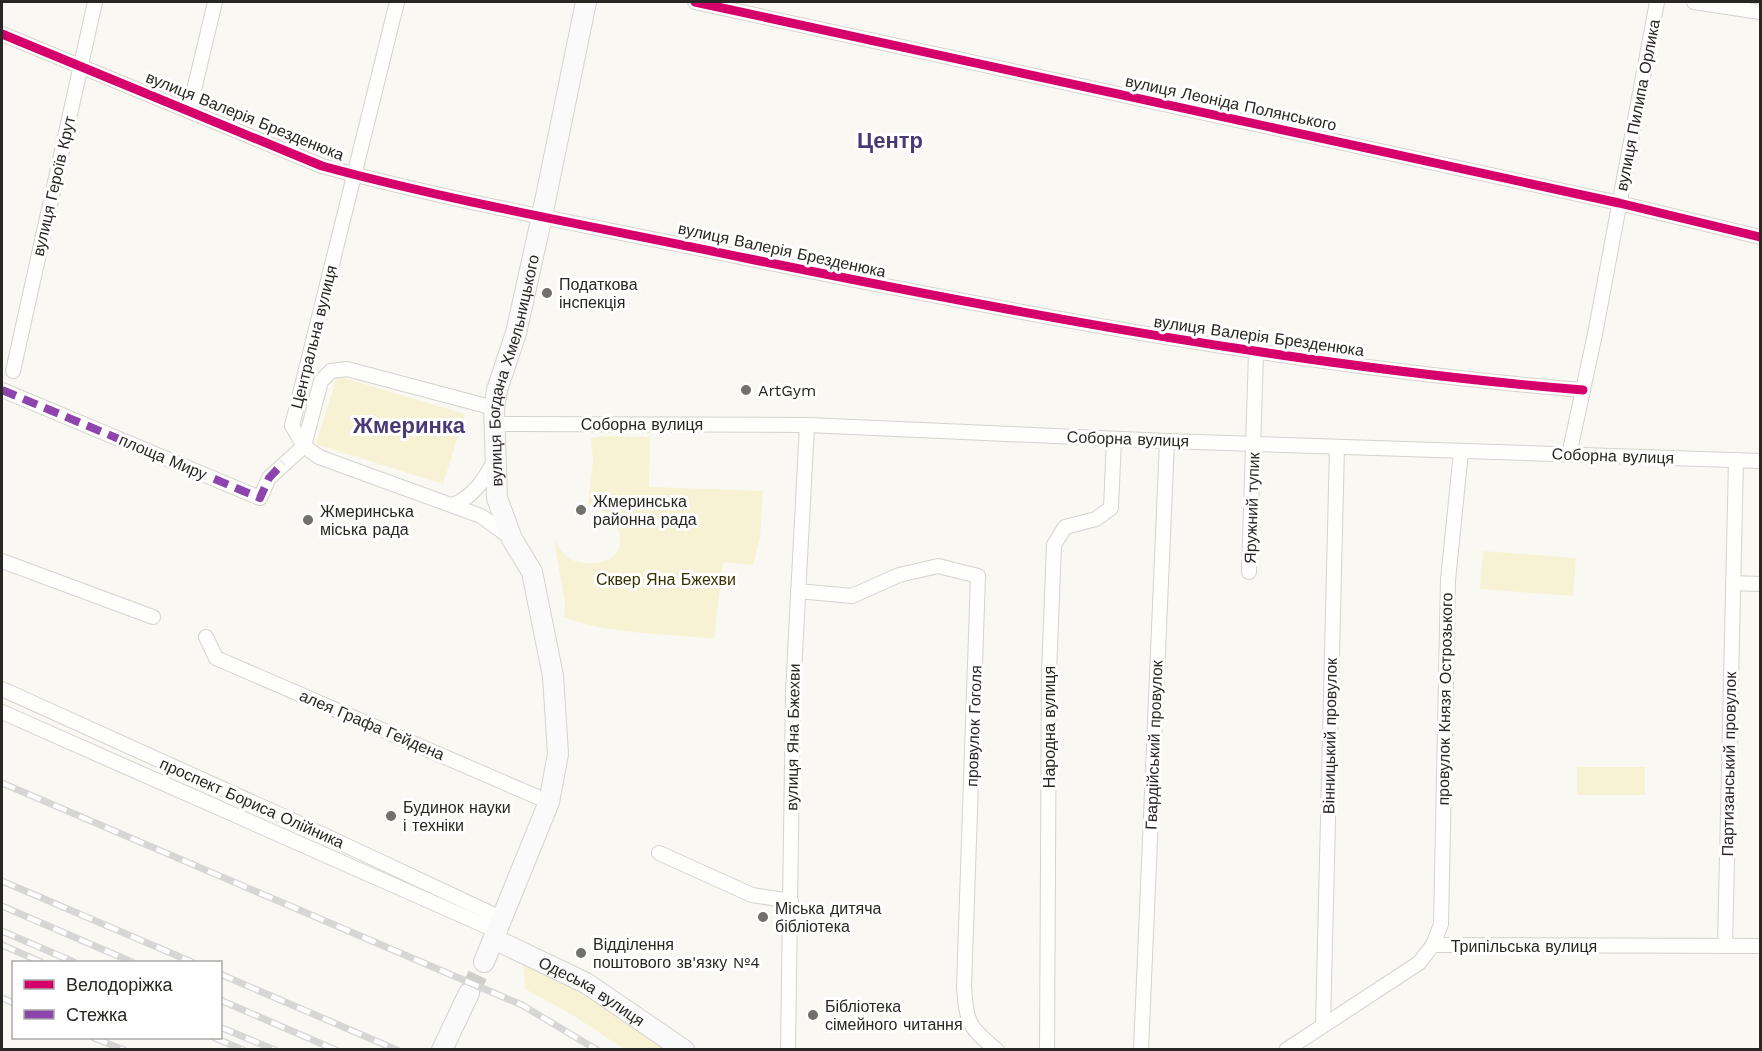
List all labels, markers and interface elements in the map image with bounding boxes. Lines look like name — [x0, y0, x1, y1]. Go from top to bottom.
street label: вулиця Пилипа Орлика — [1612, 17, 1664, 192]
street label: вулиця Валерія Брезденюка — [143, 67, 347, 165]
street label: вулиця Леоніда Полянського — [1124, 71, 1338, 135]
street label: вулиця Героїв Крут — [29, 113, 80, 258]
district label: Центр — [857, 128, 923, 153]
street label: вулиця Валерія Брезденюка — [676, 219, 888, 281]
street label: вулиця Богдана Хмельницького — [484, 253, 543, 487]
street label: Центральна вулиця — [287, 263, 341, 411]
place label: Податкова інспекція — [559, 275, 638, 312]
marker: Податкова інспекція — [540, 286, 554, 300]
street label: вулиця Валерія Брезденюка — [1153, 312, 1365, 360]
place label: ArtGym — [758, 381, 816, 400]
marker: ArtGym — [739, 383, 753, 397]
district label: Жмеринка — [352, 413, 466, 438]
street label: Соборна вулиця — [581, 415, 703, 434]
street label: Соборна вулиця — [1066, 427, 1190, 451]
street label: площа Миру — [116, 430, 210, 484]
street label: Соборна вулиця — [1551, 444, 1675, 468]
street label: Яружний тупик — [1241, 451, 1263, 564]
place label: Жмеринська районна рада — [593, 492, 697, 529]
place label: Жмеринська міська рада — [320, 502, 414, 539]
marker: Жмеринська районна рада — [574, 503, 588, 517]
marker: Жмеринська міська рада — [301, 513, 315, 527]
park label: Сквер Яна Бжехви — [596, 570, 736, 589]
street label: провулок Князя Острозького — [1434, 592, 1456, 806]
street label: Вінницький провулок — [1319, 657, 1341, 814]
street label: Гвардійський провулок — [1142, 659, 1166, 830]
street label: вулиця Яна Бжехви — [782, 663, 804, 811]
street label: провулок Гоголя — [962, 665, 986, 787]
street label: Народна вулиця — [1040, 666, 1059, 788]
street label: Партизанський провулок — [1718, 671, 1740, 856]
street label: алея Графа Гейдена — [297, 686, 447, 764]
street label: проспект Бориса Олійника — [157, 754, 347, 852]
place label: Будинок науки і техніки — [403, 798, 511, 835]
marker: Будинок науки і техніки — [384, 809, 398, 823]
place label: Міська дитяча бібліотека — [775, 899, 882, 936]
marker: Міська дитяча бібліотека — [756, 910, 770, 924]
place label: Відділення поштового зв'язку №4 — [593, 935, 760, 972]
street label: Трипільська вулиця — [1451, 937, 1597, 956]
marker: Відділення поштового зв'язку №4 — [574, 946, 588, 960]
street label: Одеська вулиця — [536, 952, 648, 1030]
legend — [12, 961, 222, 1039]
text: Велодоріжка — [66, 974, 174, 995]
place label: Бібліотека сімейного читання — [825, 997, 963, 1034]
text: Стежка — [66, 1004, 128, 1025]
marker: Бібліотека сімейного читання — [806, 1008, 820, 1022]

